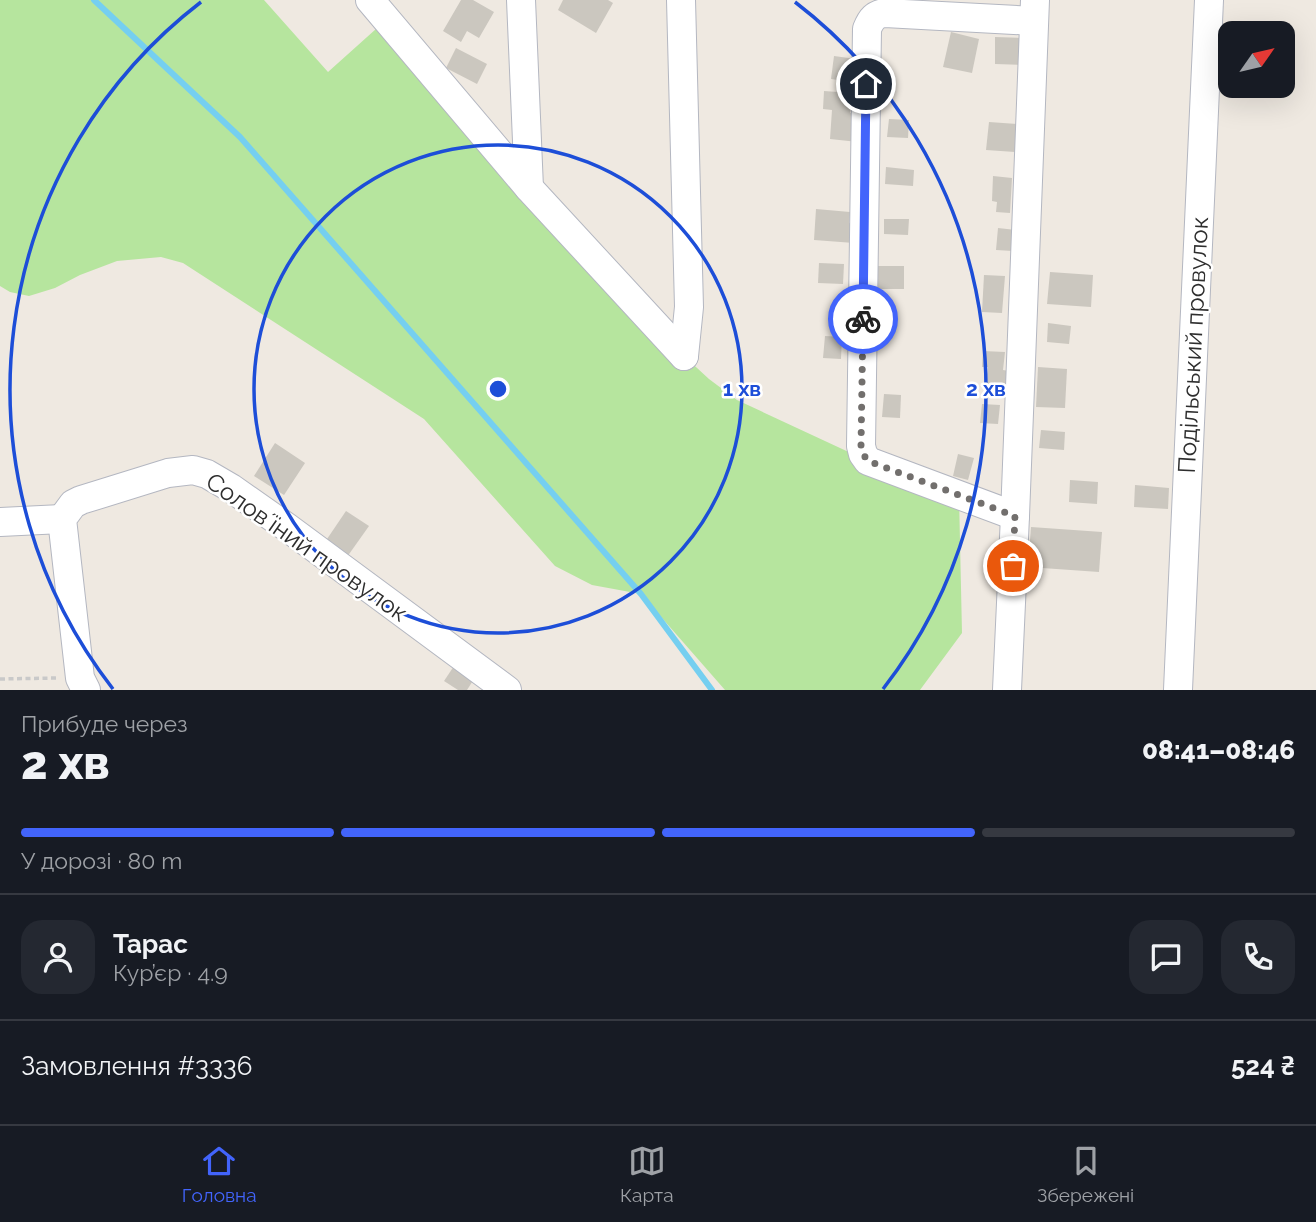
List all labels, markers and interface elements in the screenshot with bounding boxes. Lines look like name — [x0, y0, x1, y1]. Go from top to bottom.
north arrow — [1218, 21, 1295, 98]
map controls — [1218, 21, 1295, 98]
pin — [836, 54, 896, 114]
icon: home — [847, 65, 885, 103]
street label: Подільський провулок — [1172, 216, 1214, 474]
courier — [828, 284, 898, 354]
icon: bike — [844, 300, 882, 338]
text: 1 хв — [723, 376, 761, 401]
text: 2 хв — [966, 376, 1006, 401]
centre of rings — [486, 377, 510, 401]
street label: Соловʼїний провулок — [201, 466, 413, 628]
pin — [983, 536, 1043, 596]
icon: bag — [994, 547, 1032, 585]
text: Прибуде через — [21, 710, 188, 737]
text: 08:41–08:46 — [1142, 735, 1295, 765]
text: 2 хв — [21, 736, 110, 790]
text: У дорозі · 80 m — [21, 847, 182, 874]
button: person — [21, 920, 95, 994]
button: chat — [1129, 920, 1203, 994]
button: phone — [1221, 920, 1295, 994]
text: Тарас — [113, 929, 188, 959]
text: Кур’єр · 4.9 — [113, 959, 228, 986]
text: Замовлення #3336 — [21, 1051, 252, 1081]
text: 524 ₴ — [1231, 1051, 1295, 1081]
tab: Головна — [182, 1142, 257, 1206]
tab: Карта — [620, 1142, 674, 1206]
tab: Збережені — [1037, 1142, 1134, 1206]

